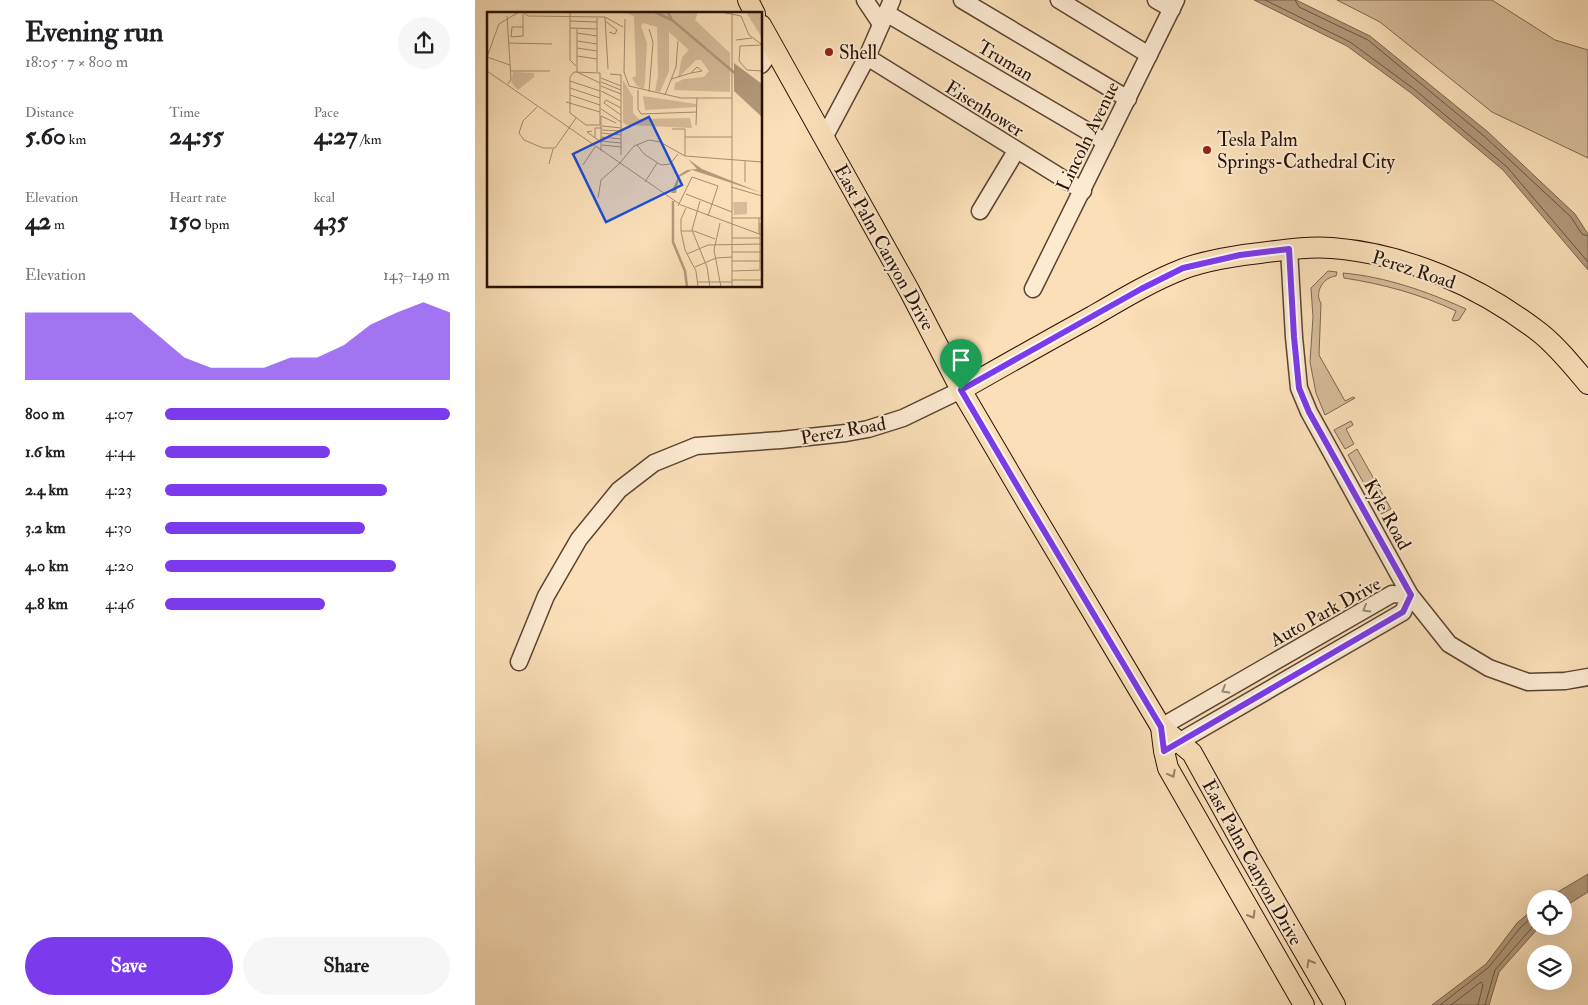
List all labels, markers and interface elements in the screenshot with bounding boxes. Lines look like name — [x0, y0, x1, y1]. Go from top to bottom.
inset map — [487, 12, 763, 288]
text: Evening run — [25, 15, 163, 50]
button: share — [398, 17, 450, 69]
street label: Truman — [973, 35, 1038, 87]
place label: Shell — [839, 41, 877, 65]
marker: Shell — [823, 46, 835, 58]
text: 18:05 · 7 × 800 m — [25, 52, 128, 72]
street label: Eisenhower — [941, 75, 1028, 143]
street label: Lincoln Avenue — [1051, 78, 1125, 195]
text: Distance — [25, 104, 74, 121]
text: Time — [169, 104, 200, 121]
text: Pace — [314, 104, 339, 121]
text: 5.60 — [25, 121, 66, 152]
text: 24:55 — [169, 121, 224, 152]
text: 4:27 — [314, 121, 357, 152]
place label: Tesla Palm Springs-Cathedral City — [1217, 128, 1396, 175]
text: km — [66, 131, 86, 148]
text: /km — [357, 131, 382, 148]
marker: Tesla Palm Springs-Cathedral City — [1201, 144, 1213, 156]
street label: East Palm Canyon Drive — [829, 160, 940, 335]
text: Elevation — [25, 189, 78, 206]
text: Heart rate — [169, 189, 226, 206]
text: kcal — [314, 189, 335, 206]
text: 42 — [25, 206, 51, 237]
text: 150 — [169, 206, 202, 237]
text: 435 — [314, 206, 348, 237]
text: m — [51, 216, 65, 233]
text: bpm — [202, 216, 230, 233]
street label: Perez Road — [1369, 245, 1459, 295]
text: Elevation — [25, 265, 86, 285]
text: 143–149 m — [383, 265, 450, 285]
pin — [940, 339, 982, 390]
icon: arrive — [947, 346, 975, 374]
text: 800 m — [25, 404, 65, 424]
text: 4:07 — [105, 404, 133, 424]
street label: Perez Road — [799, 412, 888, 450]
text: 1.6 km — [25, 442, 65, 462]
text: 4:44 — [105, 442, 135, 462]
street label: Kyle Road — [1358, 475, 1417, 555]
text: 2.4 km — [25, 480, 68, 500]
text: 4:23 — [105, 480, 132, 500]
text: 3.2 km — [25, 518, 66, 538]
text: 4:30 — [105, 518, 132, 538]
text: 4.0 km — [25, 556, 69, 576]
text: 4:20 — [105, 556, 134, 576]
street label: Auto Park Drive — [1265, 572, 1385, 653]
text: 4.8 km — [25, 594, 68, 614]
text: 4:46 — [105, 594, 134, 614]
one-way arrow — [1362, 603, 1371, 613]
one-way arrow — [1221, 684, 1230, 694]
one-way arrow — [1166, 769, 1176, 778]
street label: East Palm Canyon Drive — [1197, 775, 1308, 950]
map controls — [1527, 890, 1572, 990]
button: locate — [1527, 890, 1572, 935]
one-way arrow — [1246, 910, 1256, 919]
button: Save — [25, 937, 233, 995]
button: Share — [243, 937, 450, 995]
button: layers — [1527, 945, 1572, 990]
one-way arrow — [1307, 959, 1317, 968]

